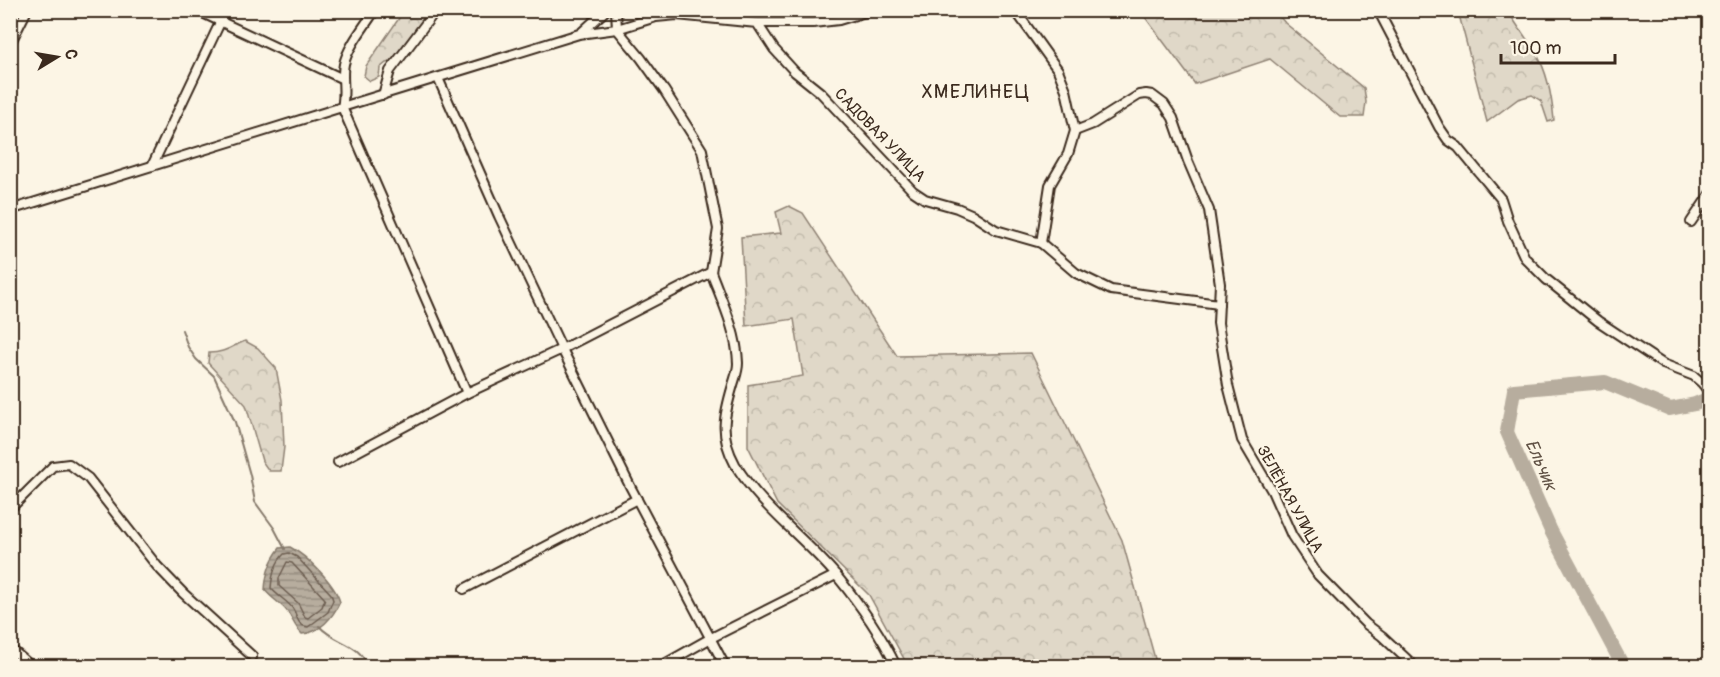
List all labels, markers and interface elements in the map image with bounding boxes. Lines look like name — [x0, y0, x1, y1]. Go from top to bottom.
north arrow — [27, 27, 87, 87]
scale bar — [1501, 27, 1615, 65]
text: 100 m — [1510, 37, 1562, 60]
text: С — [60, 48, 82, 61]
district label: ХМЕЛИНЕЦ — [922, 79, 1030, 104]
street label: САДОВАЯ УЛИЦА — [830, 84, 930, 186]
water label: Ельчик — [1520, 436, 1563, 496]
street label: ЗЕЛЁНАЯ УЛИЦА — [1252, 442, 1328, 556]

